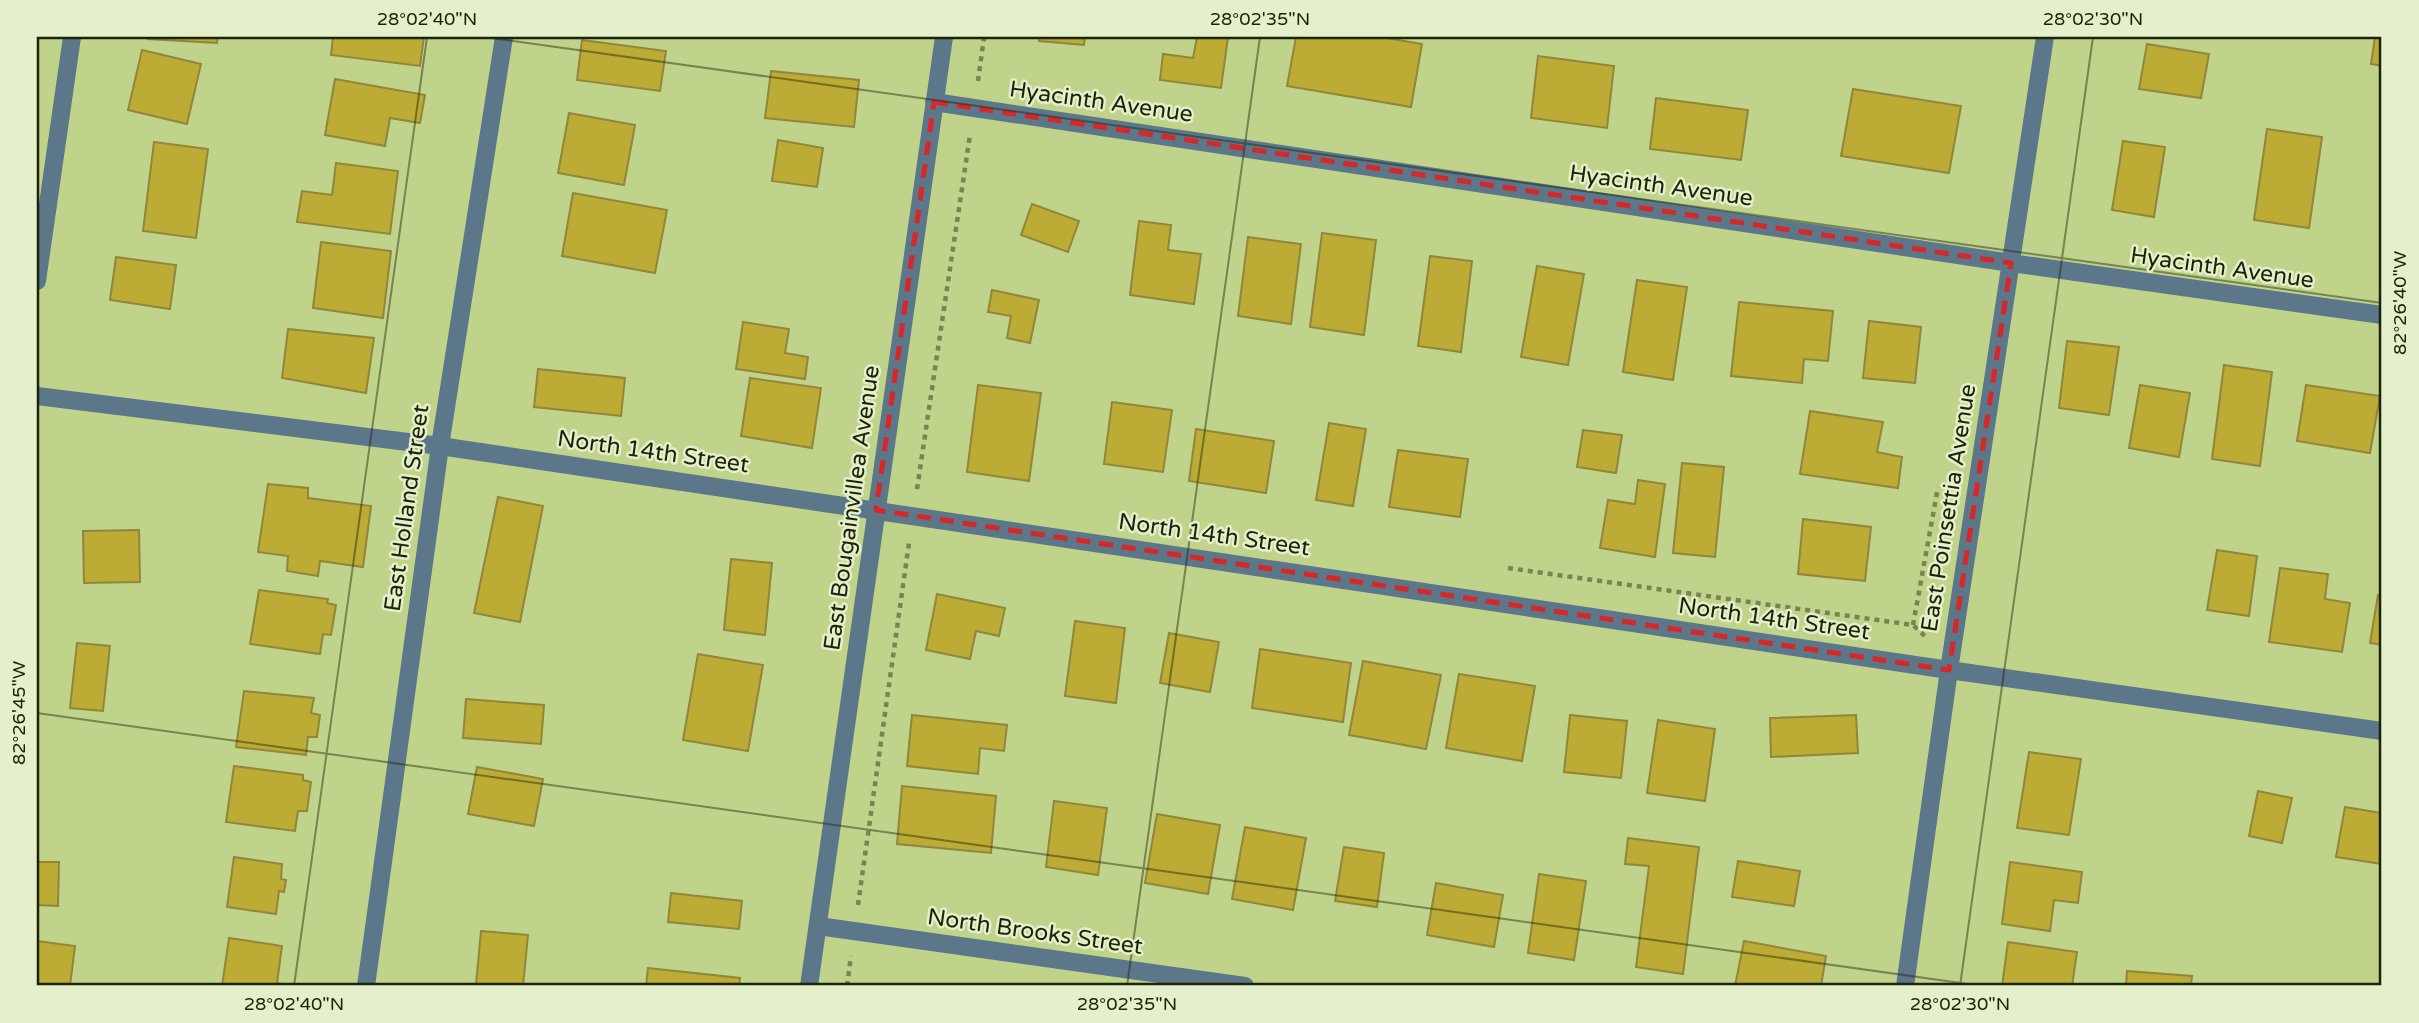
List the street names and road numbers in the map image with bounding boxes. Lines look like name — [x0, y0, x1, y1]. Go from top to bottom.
street label: Hyacinth Avenue — [1007, 75, 1195, 129]
street label: Hyacinth Avenue — [1567, 159, 1755, 213]
street label: Hyacinth Avenue — [2128, 241, 2316, 295]
street label: East Bougainvillea Avenue — [818, 364, 886, 652]
street label: East Poinsettia Avenue — [1916, 382, 1982, 634]
street label: East Holland Street — [379, 402, 435, 613]
street label: North 14th Street — [555, 425, 751, 479]
street label: North 14th Street — [1116, 508, 1312, 562]
street label: North 14th Street — [1676, 592, 1872, 646]
street label: North Brooks Street — [926, 903, 1145, 961]

